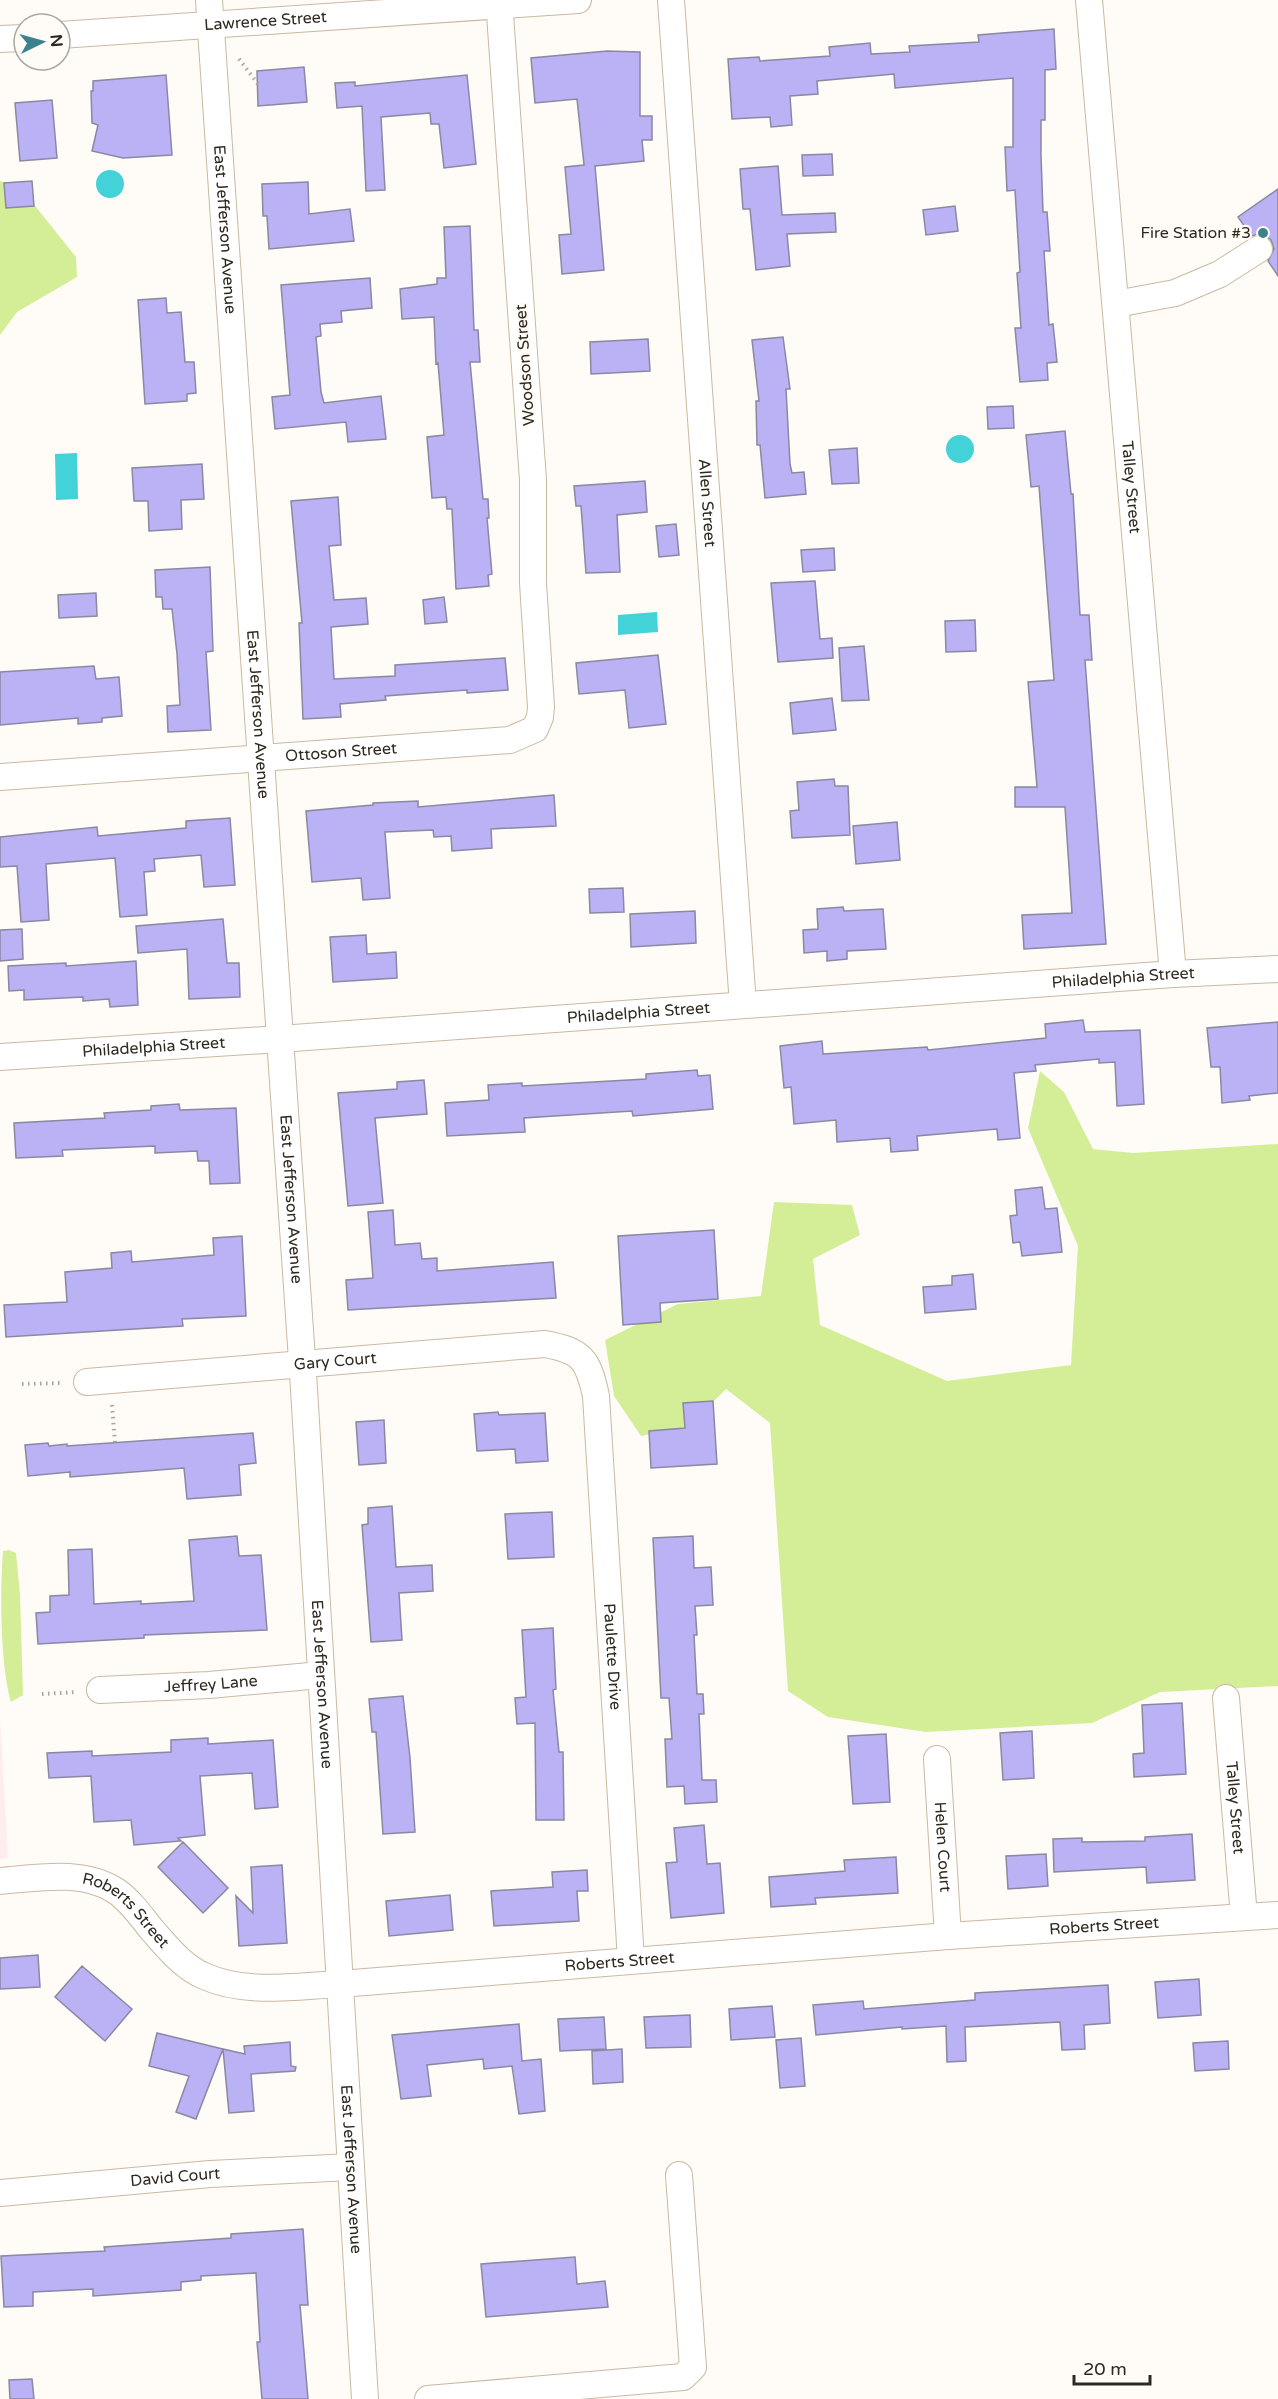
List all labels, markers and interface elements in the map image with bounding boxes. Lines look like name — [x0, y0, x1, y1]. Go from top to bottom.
street label: Lawrence Street — [204, 7, 328, 35]
north arrow — [12, 12, 72, 72]
text: N — [45, 34, 66, 48]
street label: East Jefferson Avenue — [209, 144, 240, 315]
place label: Fire Station #3 — [1140, 223, 1251, 243]
marker: Fire Station #3 — [1256, 226, 1270, 240]
street label: Woodson Street — [511, 303, 539, 427]
street label: Talley Street — [1117, 440, 1145, 534]
street label: Allen Street — [694, 458, 720, 548]
street label: East Jefferson Avenue — [242, 629, 274, 799]
street label: Ottoson Street — [285, 738, 398, 766]
street label: Philadelphia Street — [1051, 963, 1195, 993]
street label: Philadelphia Street — [566, 998, 711, 1028]
street label: Philadelphia Street — [82, 1033, 226, 1062]
street label: East Jefferson Avenue — [275, 1114, 307, 1284]
street label: Gary Court — [293, 1348, 377, 1375]
street label: East Jefferson Avenue — [307, 1599, 337, 1769]
street label: Paulette Drive — [599, 1603, 625, 1711]
street label: Jeffrey Lane — [164, 1671, 258, 1697]
street label: Talley Street — [1221, 1760, 1249, 1855]
street label: Helen Court — [930, 1801, 955, 1893]
street label: Roberts Street — [81, 1869, 173, 1952]
street label: Roberts Street — [1048, 1913, 1160, 1940]
street label: Roberts Street — [564, 1948, 675, 1976]
street label: East Jefferson Avenue — [336, 2084, 366, 2254]
street label: David Court — [130, 2164, 221, 2191]
scale bar — [1074, 2348, 1150, 2386]
text: 20 m — [1083, 2358, 1127, 2380]

